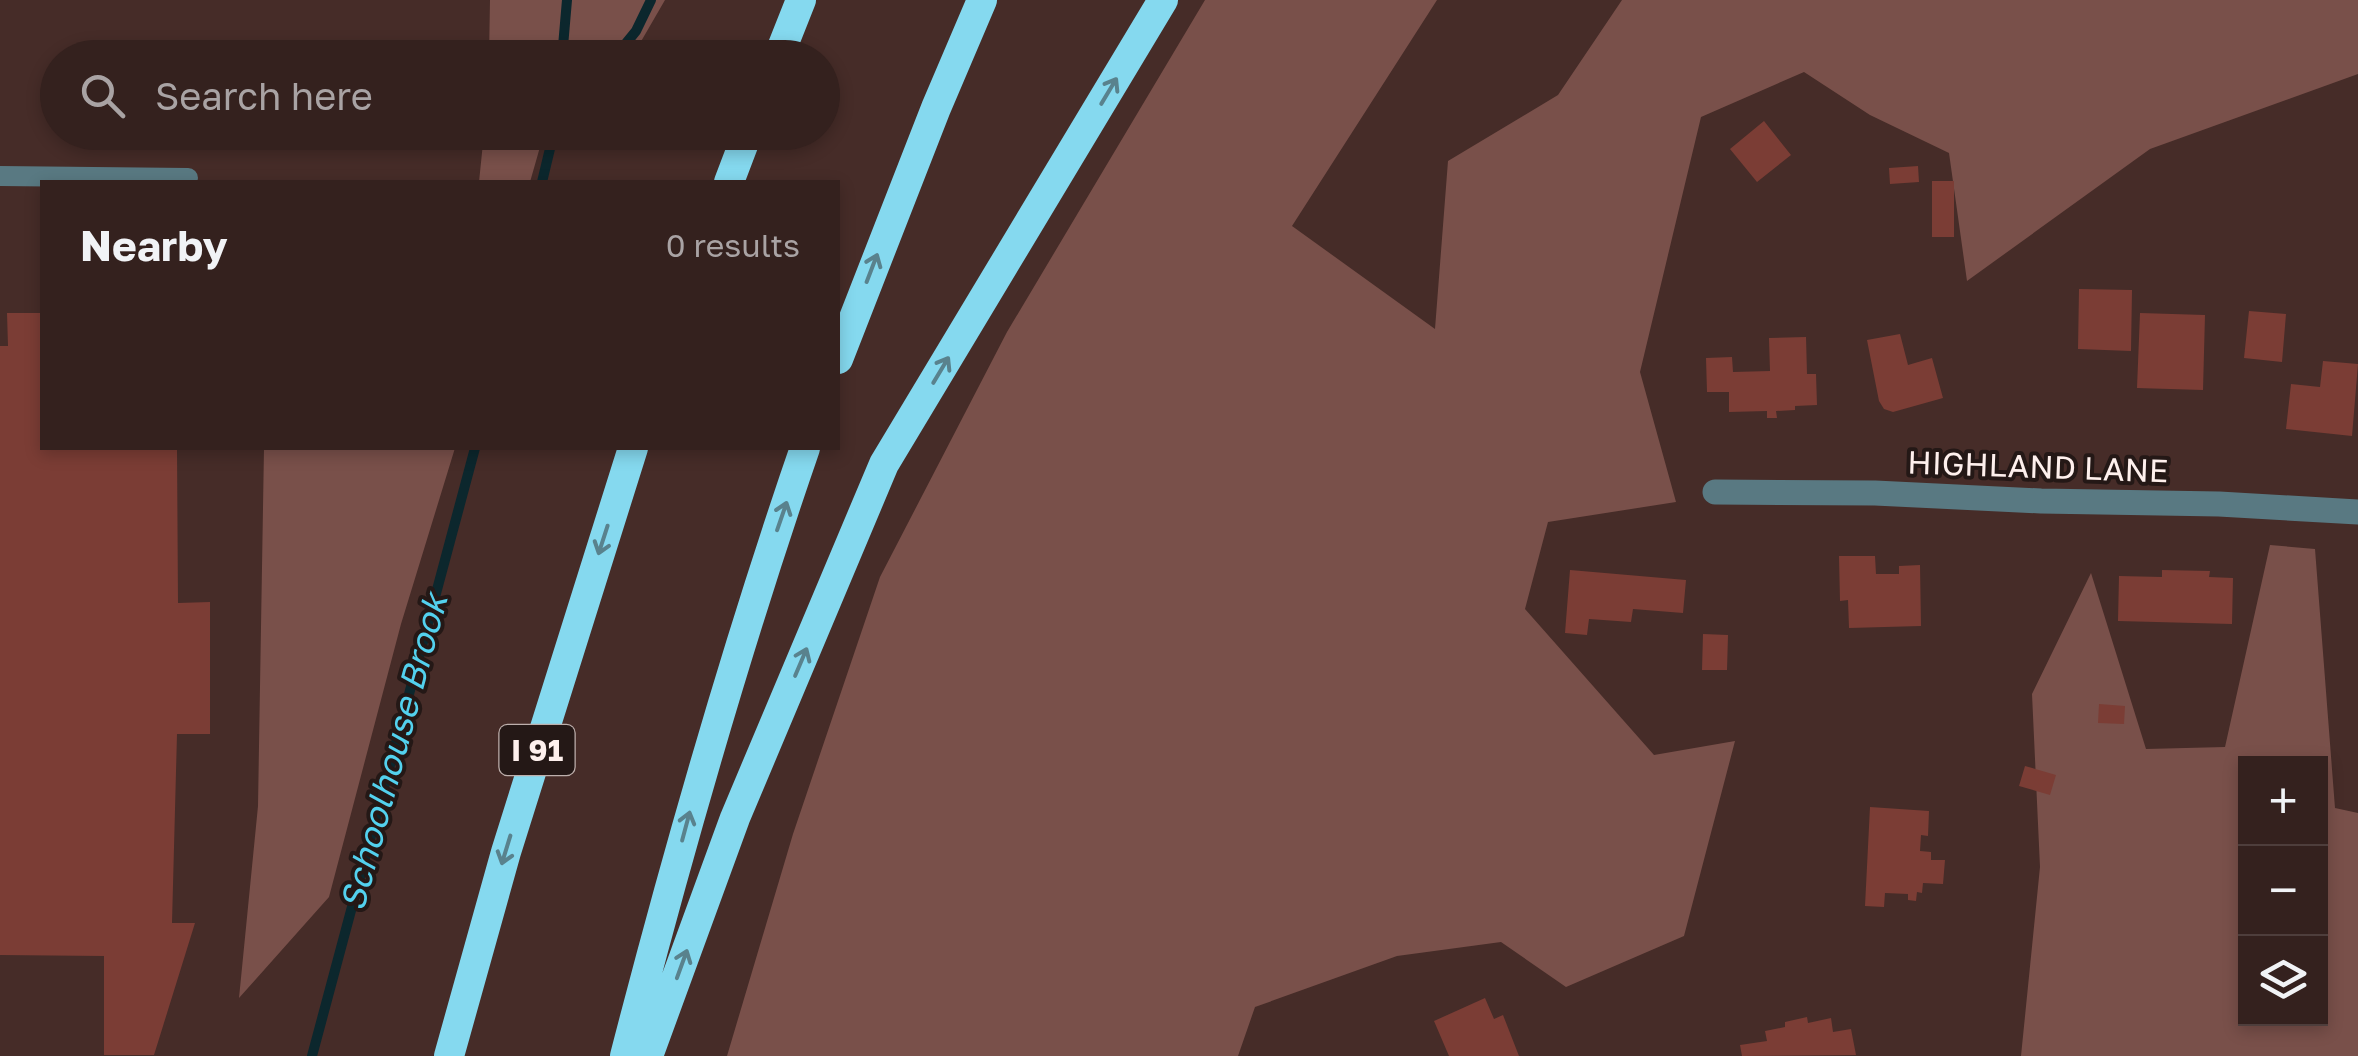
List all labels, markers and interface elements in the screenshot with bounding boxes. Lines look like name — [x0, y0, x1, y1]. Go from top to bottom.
search box — [40, 40, 840, 150]
icon: search — [75, 68, 130, 123]
text: Search here — [155, 73, 373, 118]
one-way arrow — [1099, 78, 1119, 106]
text: Nearby — [80, 220, 228, 270]
text: 0 results — [666, 226, 800, 264]
one-way arrow — [864, 253, 882, 284]
one-way arrow — [931, 356, 951, 385]
street label: HIGHLAND LANE — [1907, 442, 2169, 490]
one-way arrow — [774, 500, 792, 532]
one-way arrow — [592, 524, 610, 555]
water label: Schoolhouse Brook — [331, 586, 456, 915]
one-way arrow — [793, 647, 811, 678]
road number: I 91 — [500, 725, 574, 775]
map controls — [2238, 756, 2328, 1026]
button: + — [2238, 756, 2328, 846]
one-way arrow — [678, 811, 697, 843]
one-way arrow — [496, 834, 514, 866]
button: − — [2238, 846, 2328, 936]
button: layers — [2238, 936, 2328, 1026]
one-way arrow — [674, 950, 692, 981]

